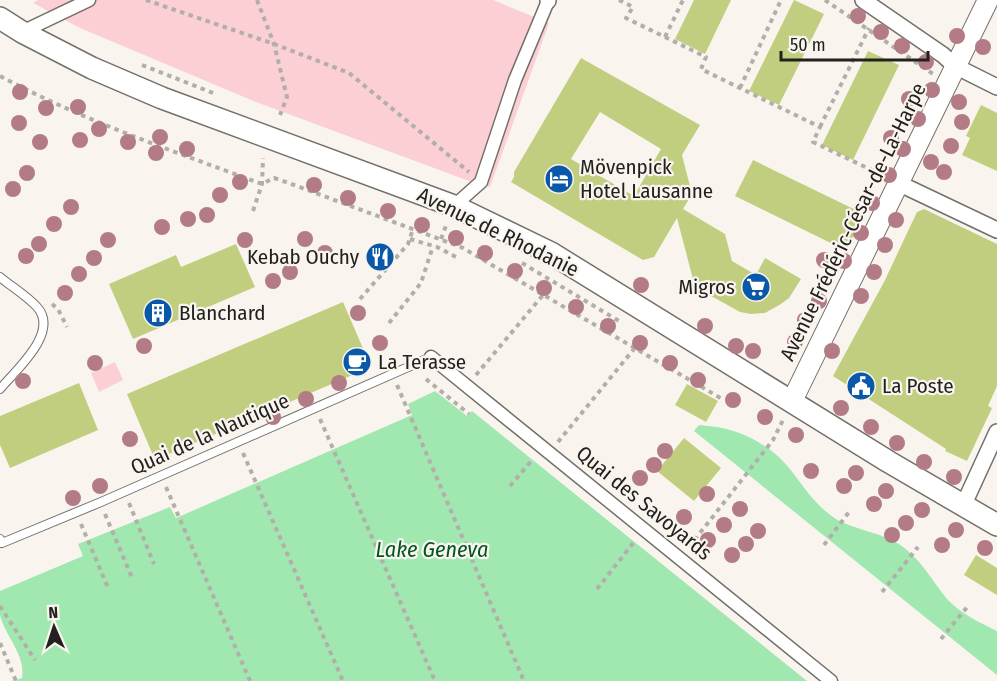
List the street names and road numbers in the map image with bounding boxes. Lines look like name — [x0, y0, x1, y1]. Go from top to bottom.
street label: Avenue Frédéric-César-de-La-Harpe — [774, 79, 932, 365]
street label: Avenue de Rhodanie — [413, 182, 583, 282]
street label: Quai de la Nautique — [127, 387, 293, 481]
street label: Quai des Savoyards — [571, 440, 717, 566]

